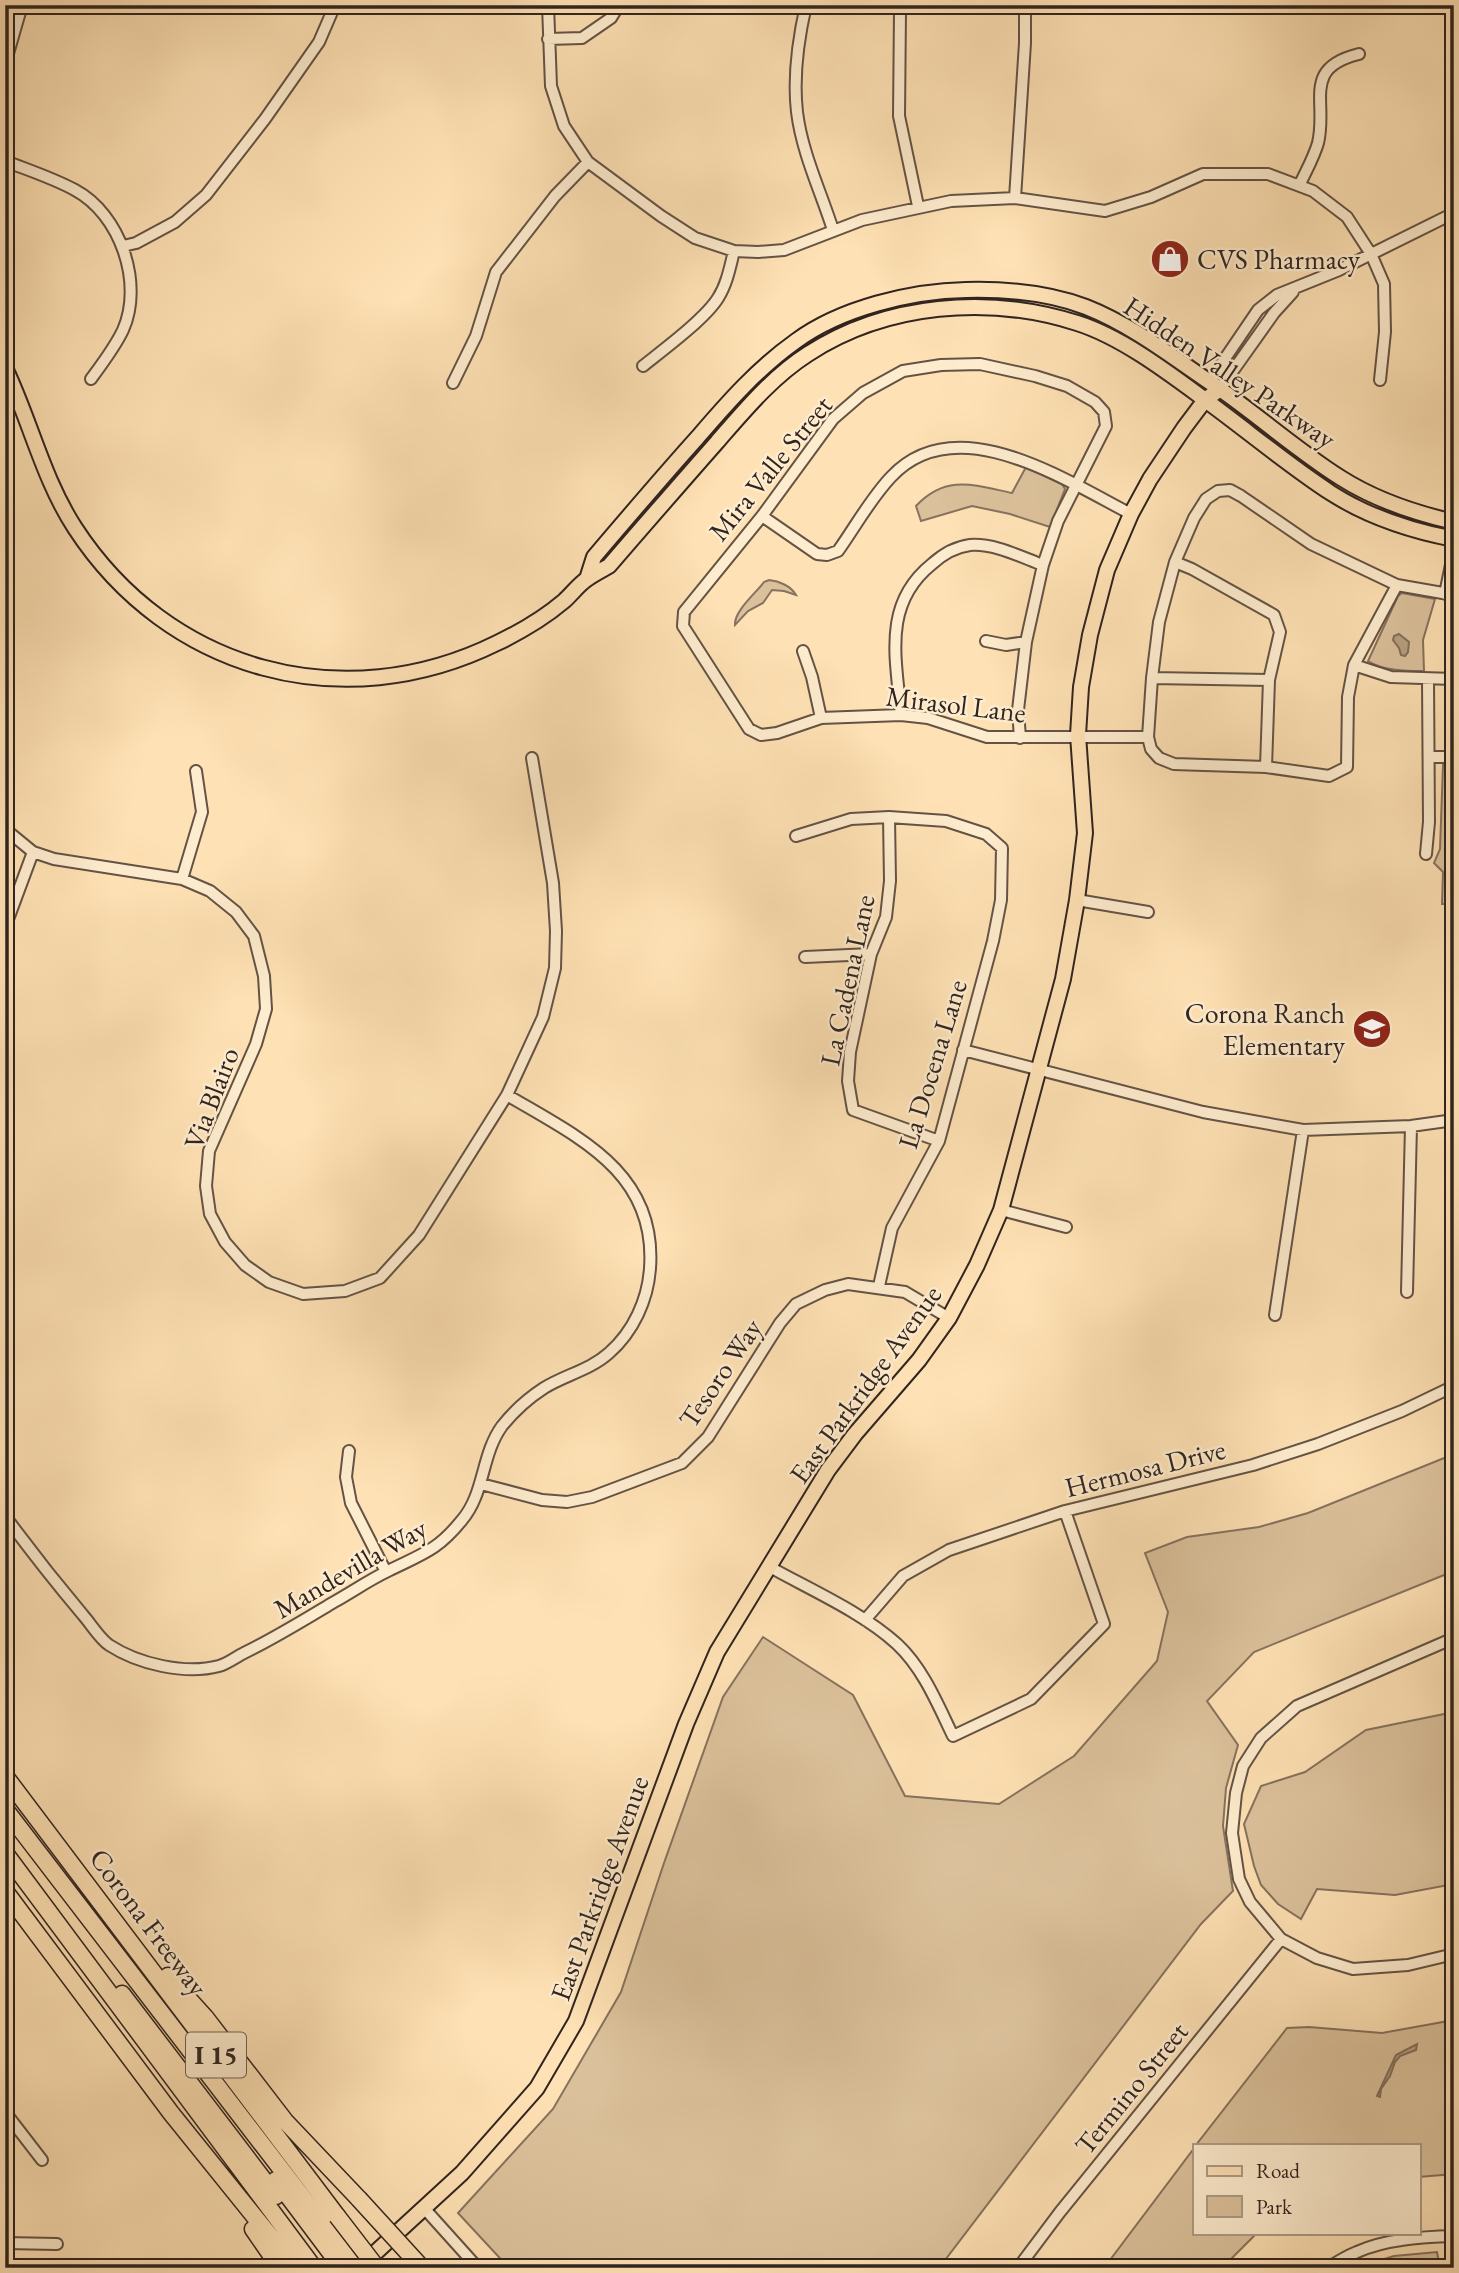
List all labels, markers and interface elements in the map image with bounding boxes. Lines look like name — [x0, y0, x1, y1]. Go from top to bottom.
shop icon: CVS Pharmacy — [1149, 238, 1191, 280]
place label: CVS Pharmacy — [1197, 241, 1361, 277]
street label: Hidden Valley Parkway — [1117, 288, 1344, 457]
street label: Mira Valle Street — [700, 388, 840, 548]
street label: Mirasol Lane — [884, 678, 1028, 730]
street label: La Cadena Lane — [811, 891, 883, 1069]
street label: La Docena Lane — [889, 975, 975, 1153]
place label: Corona Ranch Elementary — [1185, 995, 1346, 1063]
school or university icon: Corona Ranch Elementary — [1351, 1008, 1393, 1050]
street label: Via Blairo — [175, 1042, 247, 1154]
street label: East Parkridge Avenue — [781, 1278, 949, 1490]
street label: Tesoro Way — [670, 1311, 770, 1435]
street label: Hermosa Drive — [1061, 1431, 1229, 1505]
street label: Mandevilla Way — [267, 1509, 434, 1626]
street label: East Parkridge Avenue — [542, 1770, 656, 2005]
street label: Corona Freeway — [82, 1841, 217, 2004]
street label: Termino Street — [1067, 2014, 1196, 2162]
road number: I 15 — [186, 2032, 246, 2078]
legend — [1193, 2144, 1420, 2234]
text: Road — [1256, 2157, 1300, 2184]
text: Park — [1256, 2193, 1293, 2220]

